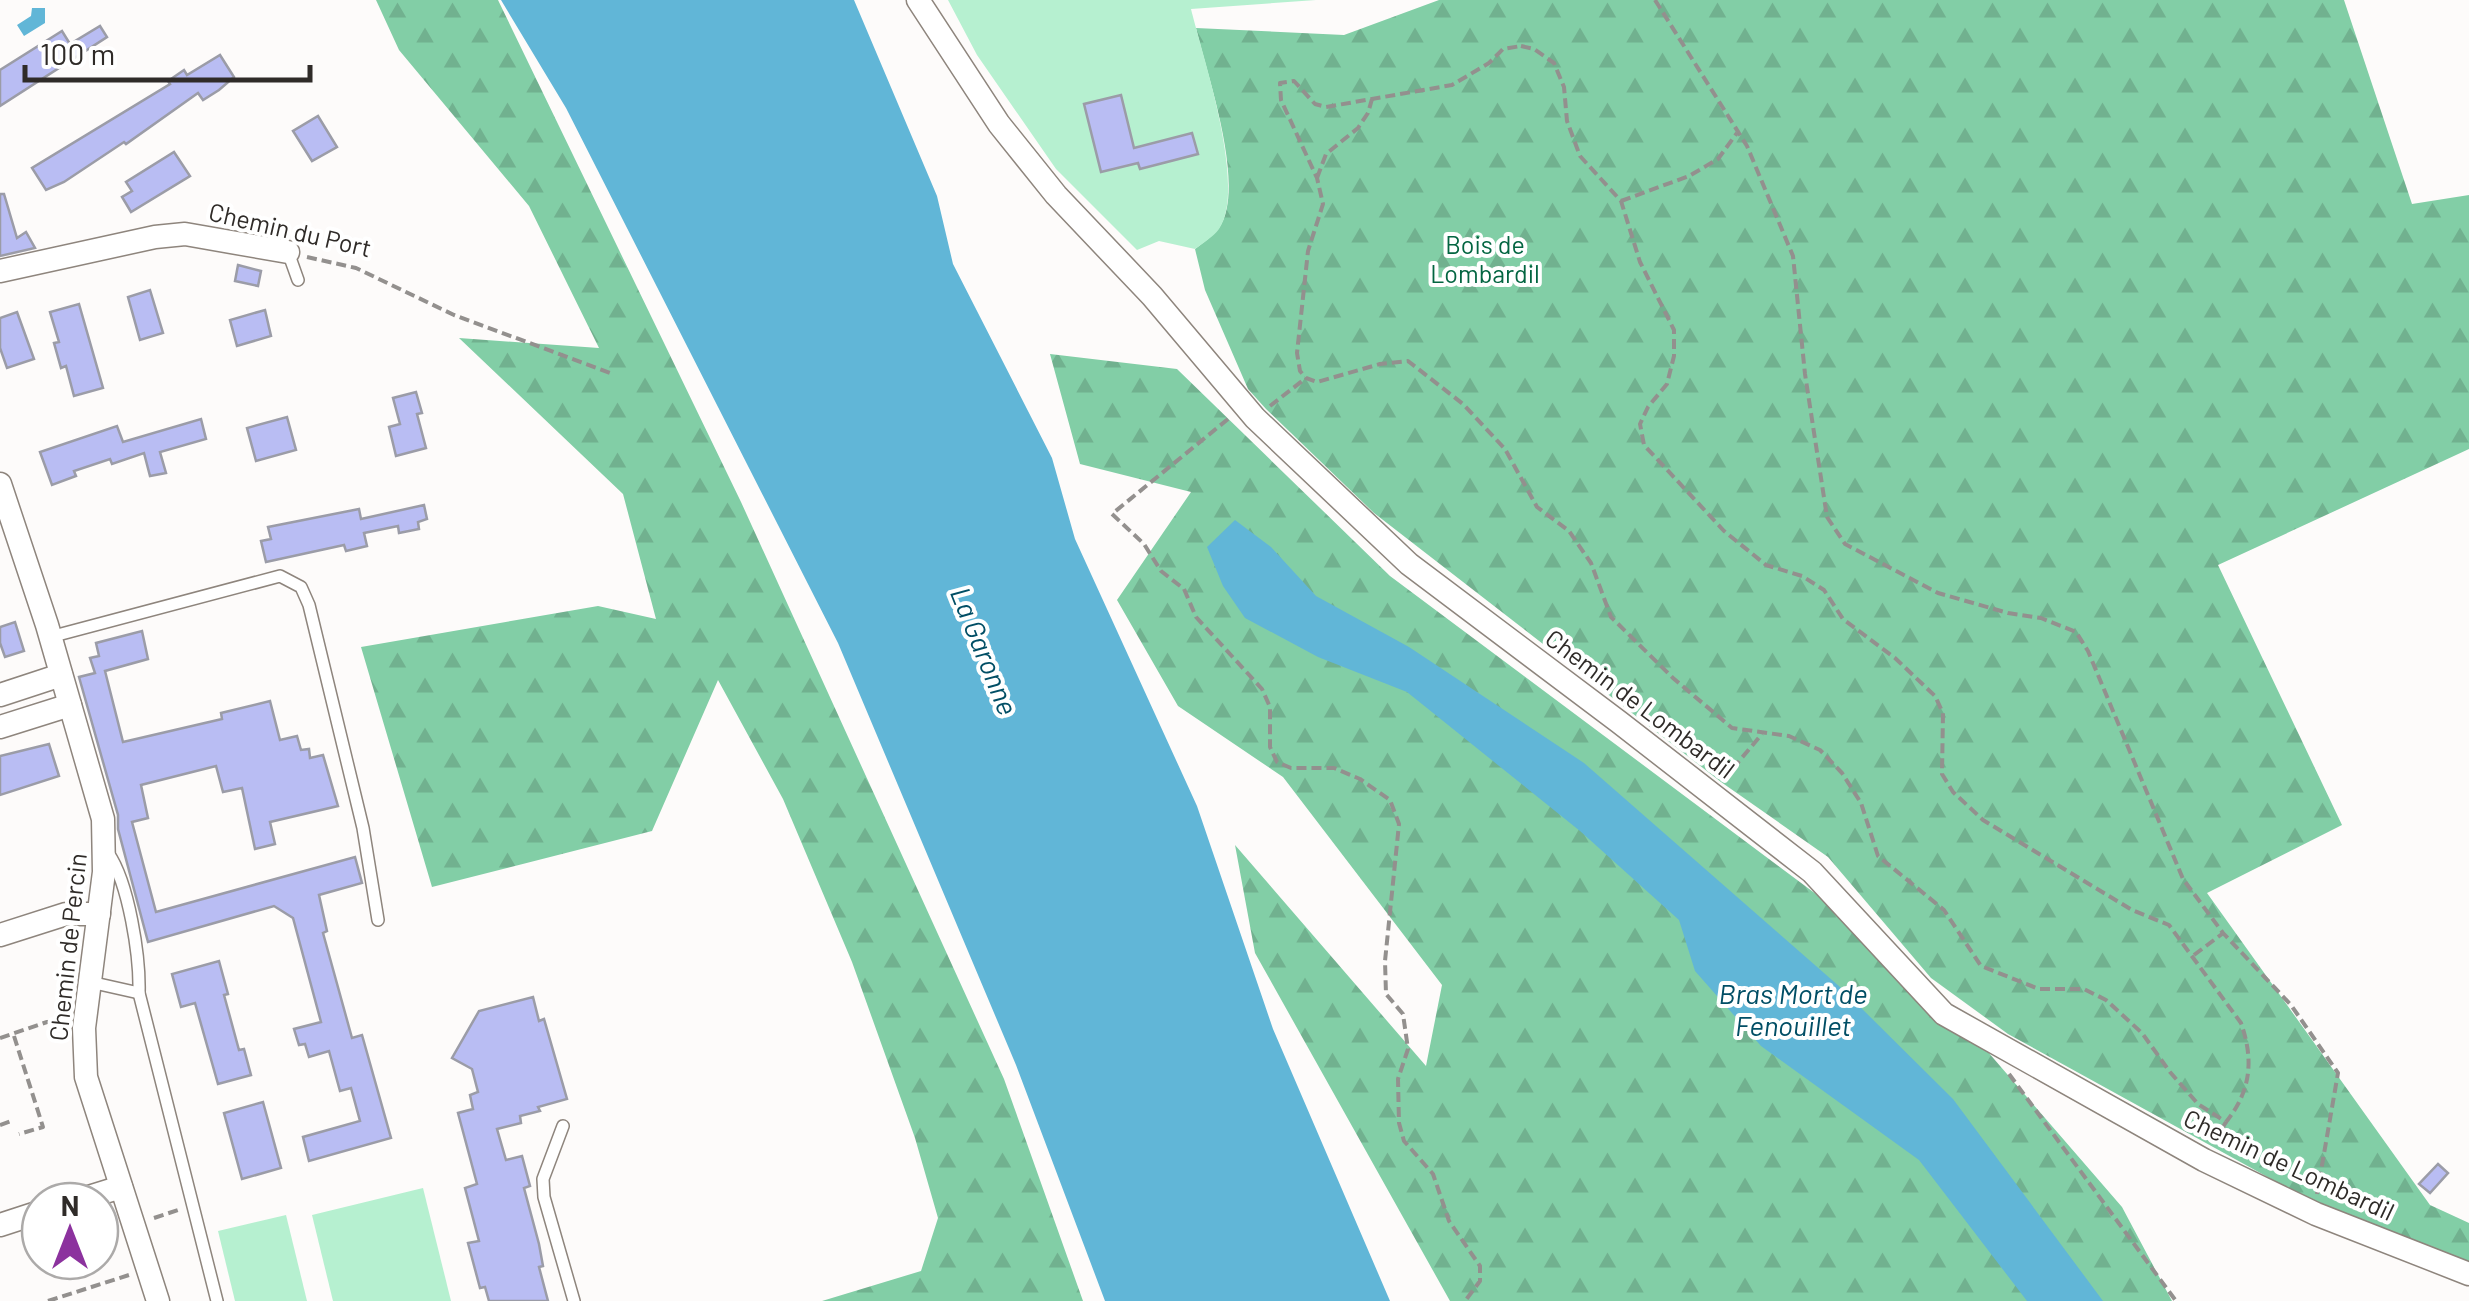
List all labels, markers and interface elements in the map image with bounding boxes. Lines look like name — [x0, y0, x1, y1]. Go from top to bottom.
scale bar — [25, 20, 310, 82]
text: 100 m — [40, 35, 115, 71]
street label: Chemin du Port — [206, 196, 374, 262]
park label: Bois de Lombardil — [1430, 229, 1540, 288]
water label: La Garonne — [944, 582, 1026, 720]
street label: Chemin de Lombardil — [1540, 622, 1741, 784]
street label: Chemin de Percin — [42, 851, 92, 1042]
water label: Bras Mort de Fenouillet — [1718, 976, 1868, 1042]
street label: Chemin de Lombardil — [2179, 1102, 2400, 1226]
north arrow — [20, 1181, 120, 1281]
text: N — [61, 1188, 79, 1222]

